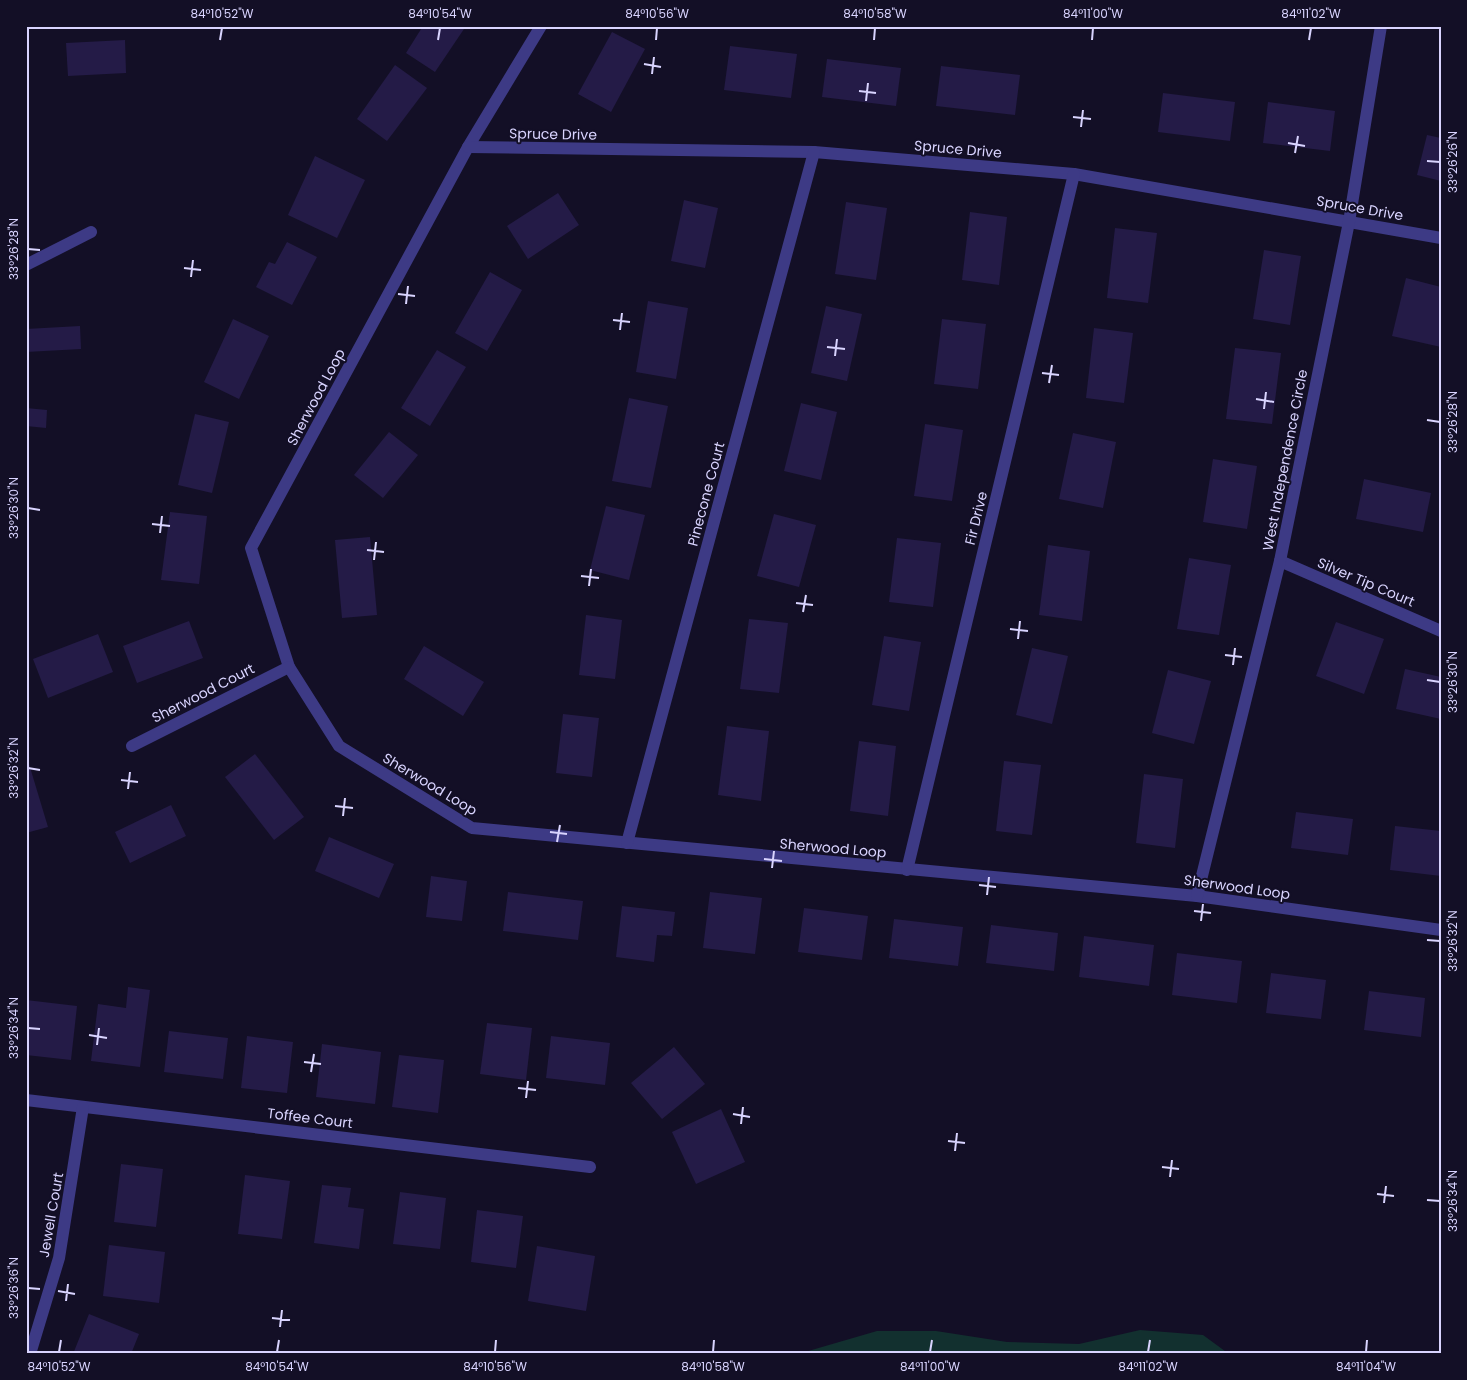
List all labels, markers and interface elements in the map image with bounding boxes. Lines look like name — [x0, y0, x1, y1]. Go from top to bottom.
text: 84°10'52"W — [191, 5, 254, 22]
text: 84°10'54"W — [408, 5, 472, 22]
text: 84°10'56"W — [625, 5, 689, 22]
text: 84°10'58"W — [843, 5, 907, 22]
text: 84°11'00"W — [1063, 5, 1123, 22]
text: 84°11'02"W — [1281, 5, 1341, 22]
street label: Spruce Drive — [509, 123, 597, 145]
text: 33°26'26"N — [1444, 131, 1461, 193]
street label: Spruce Drive — [913, 135, 1003, 163]
street label: Spruce Drive — [1315, 191, 1405, 226]
text: 33°26'28"N — [5, 218, 22, 280]
street label: Sherwood Loop — [282, 345, 350, 449]
street label: West Independence Circle — [1258, 367, 1312, 552]
text: 33°26'28"N — [1444, 391, 1461, 453]
street label: Pinecone Court — [682, 440, 730, 548]
text: 33°26'30"N — [5, 477, 22, 539]
street label: Fir Drive — [960, 489, 992, 547]
street label: Silver Tip Court — [1314, 553, 1418, 611]
text: 33°26'30"N — [1444, 651, 1461, 713]
street label: Sherwood Court — [148, 658, 258, 728]
text: 33°26'32"N — [5, 737, 22, 799]
street label: Sherwood Loop — [379, 748, 481, 820]
street label: Sherwood Loop — [779, 833, 887, 863]
street label: Sherwood Loop — [1183, 870, 1291, 904]
text: 33°26'32"N — [1444, 910, 1461, 972]
text: 33°26'34"N — [5, 997, 22, 1059]
street label: Toffee Court — [266, 1103, 354, 1133]
text: 33°26'34"N — [1444, 1170, 1461, 1232]
street label: Jewell Court — [34, 1171, 68, 1259]
text: 33°26'36"N — [5, 1257, 22, 1319]
text: 84°10'52"W — [28, 1358, 91, 1375]
text: 84°10'54"W — [245, 1358, 309, 1375]
text: 84°10'56"W — [463, 1358, 527, 1375]
text: 84°10'58"W — [681, 1358, 745, 1375]
text: 84°11'00"W — [900, 1358, 960, 1375]
text: 84°11'02"W — [1118, 1358, 1178, 1375]
text: 84°11'04"W — [1336, 1358, 1396, 1375]

